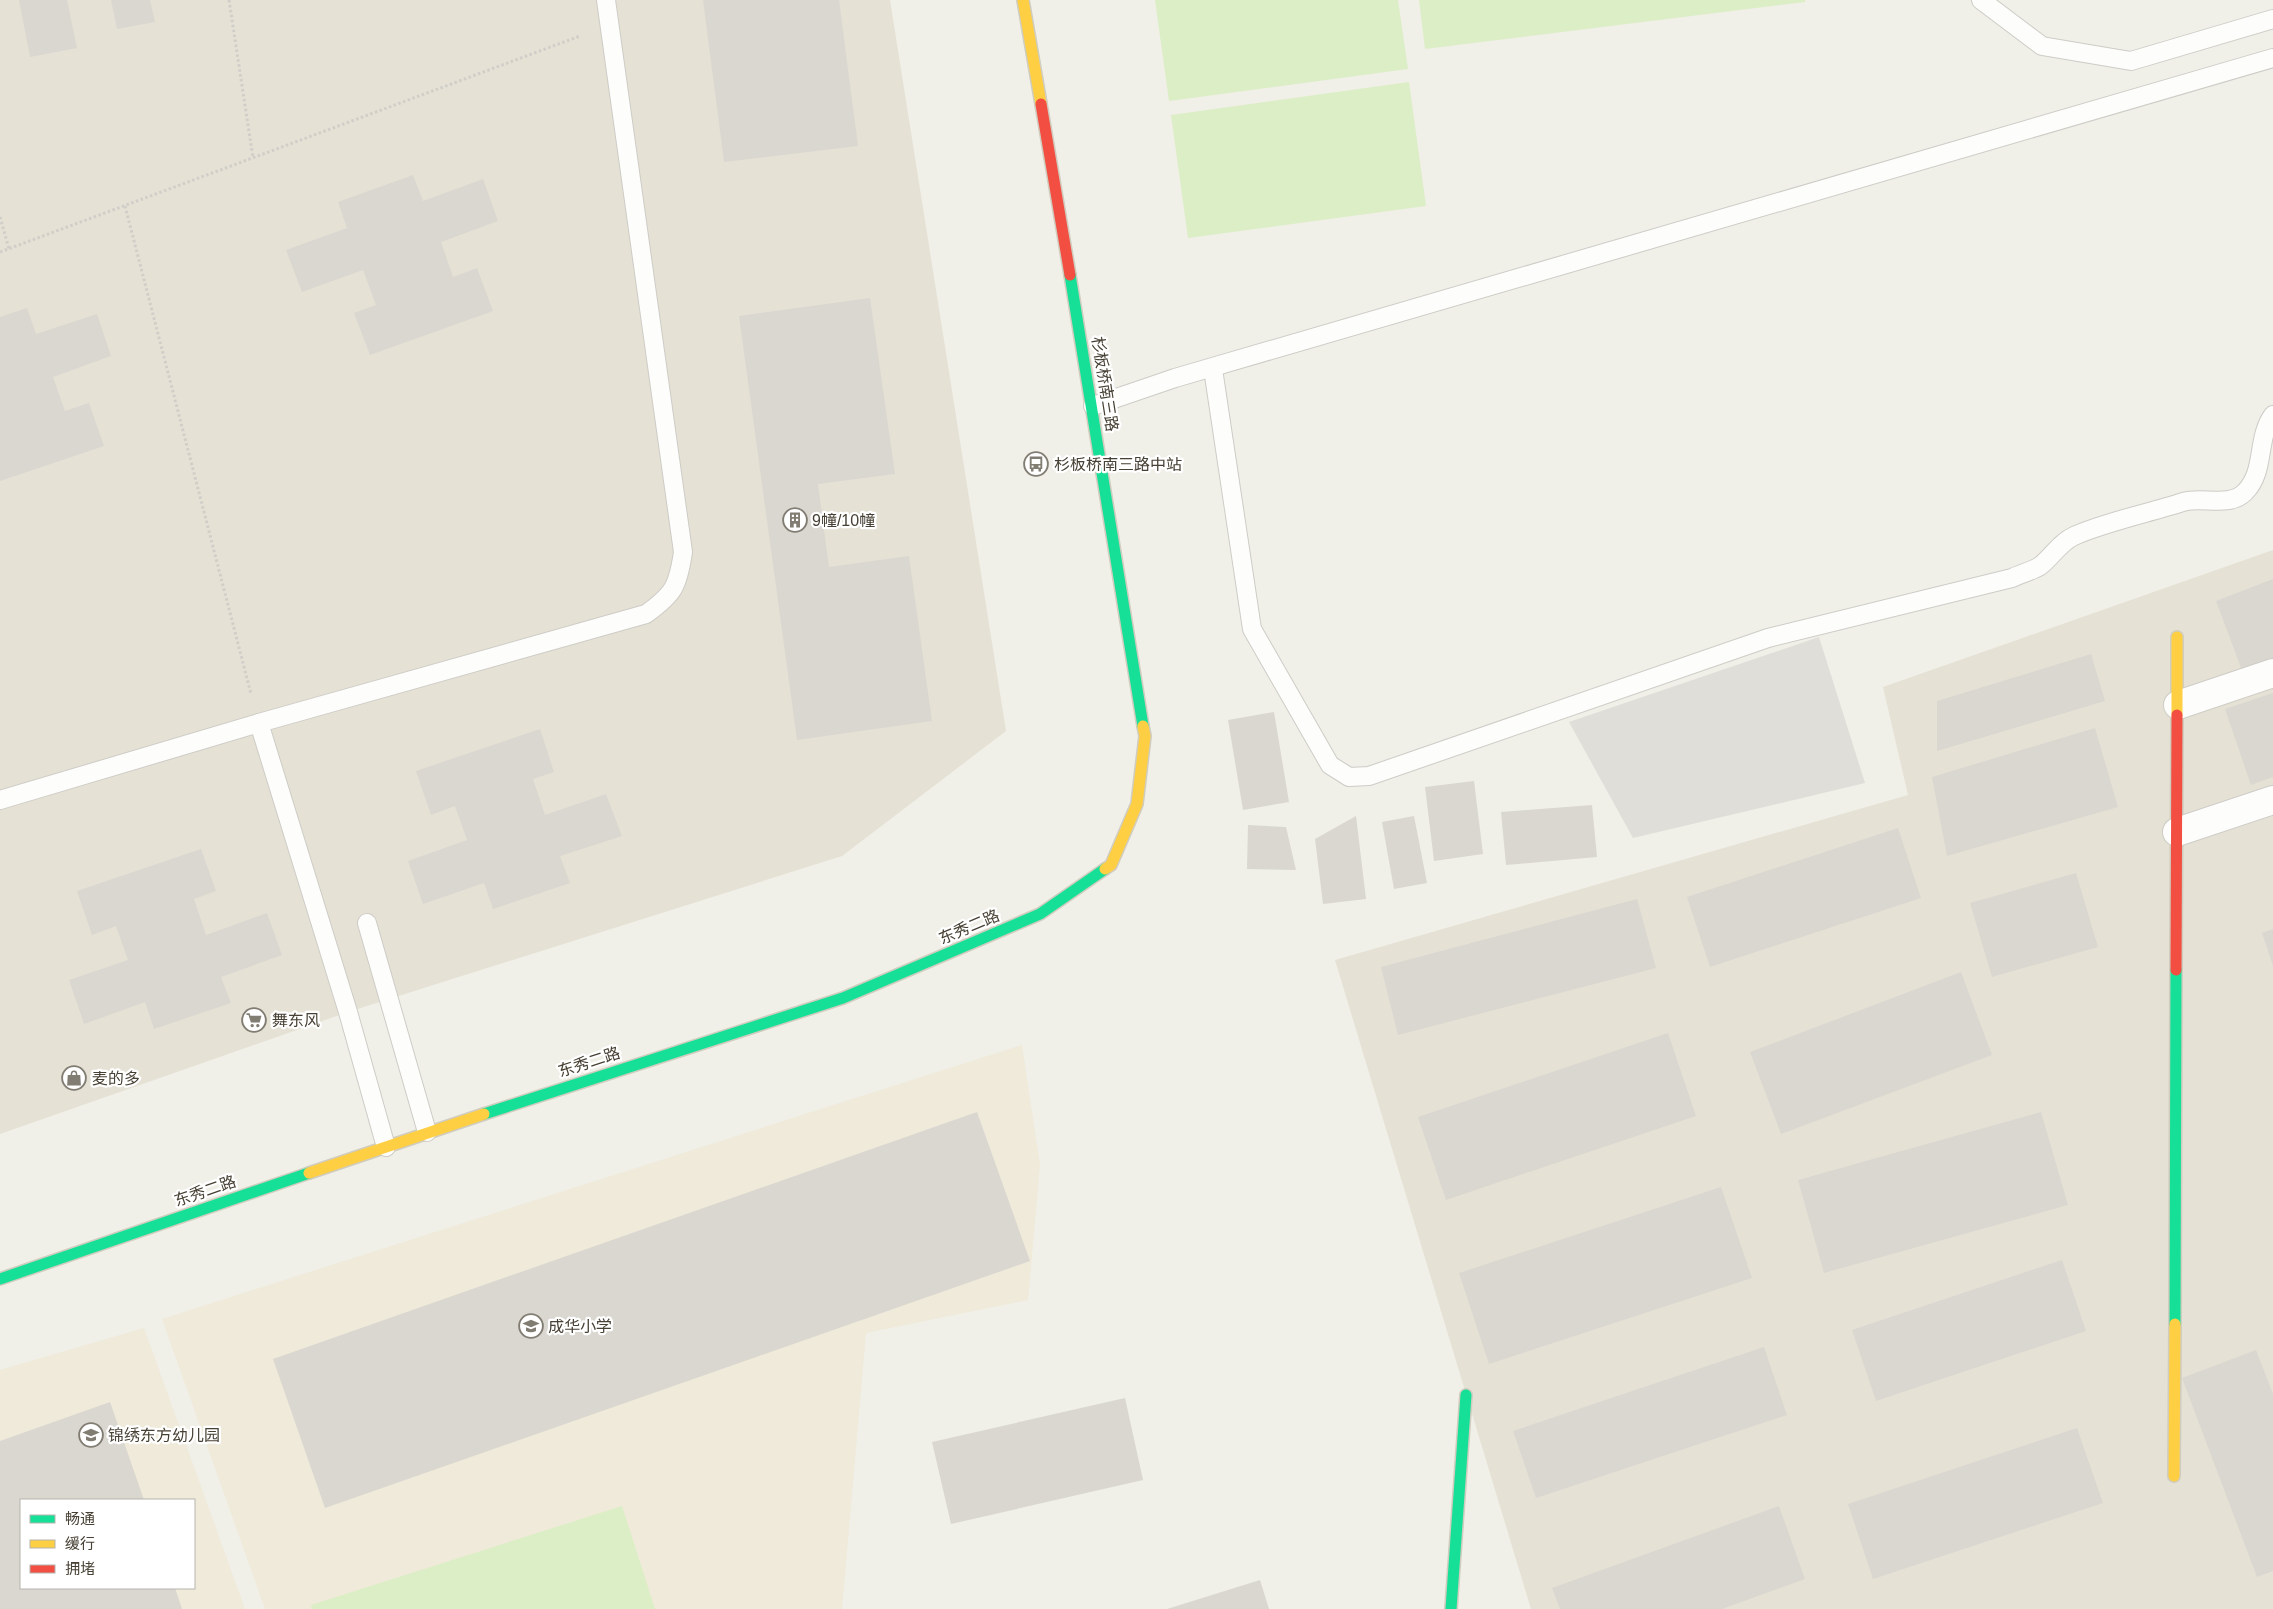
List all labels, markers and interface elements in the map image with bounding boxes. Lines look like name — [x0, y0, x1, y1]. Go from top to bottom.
street label: 杉板桥南三路 — [1089, 335, 1121, 433]
bus stop icon: 杉板桥南三路中站 — [1023, 451, 1049, 477]
place label: 杉板桥南三路中站 — [1054, 456, 1182, 473]
building icon: 9幢/10幢 — [782, 507, 808, 533]
place label: 9幢/10幢 — [812, 512, 875, 529]
street label: 东秀二路 — [936, 907, 1002, 947]
supermarket icon: 舞东风 — [241, 1007, 267, 1033]
place label: 舞东风 — [272, 1012, 320, 1029]
street label: 东秀二路 — [556, 1044, 622, 1080]
shop icon: 麦的多 — [61, 1065, 87, 1091]
place label: 麦的多 — [92, 1070, 140, 1087]
street label: 东秀二路 — [172, 1173, 238, 1209]
school or university icon: 成华小学 — [518, 1313, 544, 1339]
place label: 成华小学 — [548, 1318, 612, 1335]
school or university icon: 锦绣东方幼儿园 — [78, 1422, 104, 1448]
place label: 锦绣东方幼儿园 — [108, 1427, 220, 1444]
legend — [20, 1499, 195, 1589]
text: 畅通 — [65, 1510, 95, 1527]
text: 缓行 — [65, 1535, 95, 1552]
text: 拥堵 — [65, 1560, 95, 1577]

